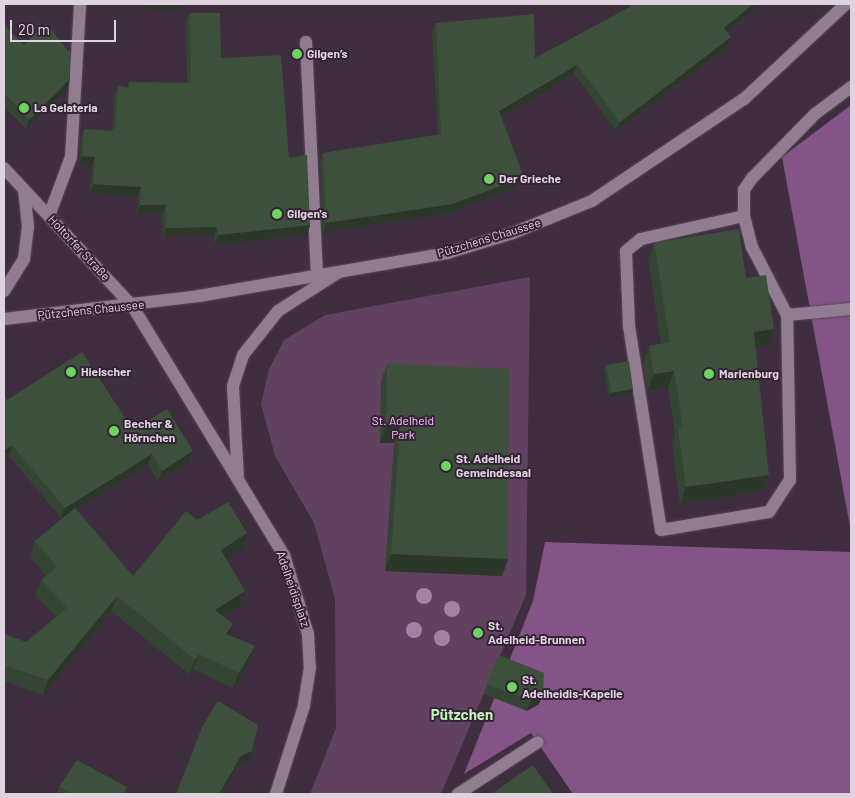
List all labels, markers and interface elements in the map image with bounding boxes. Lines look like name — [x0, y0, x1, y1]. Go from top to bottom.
scale bar — [12, 10, 119, 42]
text: 20 m — [18, 20, 50, 38]
place label: Gilgen’s — [307, 47, 348, 61]
marker: Gilgen’s — [291, 48, 303, 60]
place label: La Gelateria — [34, 101, 98, 115]
marker: La Gelateria — [18, 102, 30, 114]
place label: Der Grieche — [499, 172, 561, 186]
marker: Der Grieche — [483, 173, 495, 185]
place label: Gilgen's — [287, 207, 327, 221]
marker: Gilgen's — [271, 208, 283, 220]
street label: Holtorfer Straße — [45, 212, 113, 284]
street label: Pützchens Chaussee — [436, 215, 542, 261]
street label: Pützchens Chaussee — [37, 297, 145, 323]
place label: Hielscher — [81, 365, 131, 379]
marker: Hielscher — [65, 366, 77, 378]
place label: Marienburg — [719, 367, 779, 381]
marker: Marienburg — [703, 368, 715, 380]
park label: St. Adelheid Park — [372, 414, 434, 442]
place label: Becher & Hörnchen — [124, 417, 175, 445]
marker: Becher & Hörnchen — [108, 425, 120, 437]
place label: St. Adelheid Gemeindesaal — [456, 452, 531, 480]
marker: St. Adelheid Gemeindesaal — [440, 460, 452, 472]
street label: Adelheidisplatz — [273, 549, 313, 629]
place label: St. Adelheid-Brunnen — [488, 619, 585, 647]
marker: St. Adelheid-Brunnen — [472, 627, 484, 639]
place label: St. Adelheidis-Kapelle — [522, 673, 623, 701]
marker: St. Adelheidis-Kapelle — [506, 681, 518, 693]
district label: Pützchen — [431, 706, 493, 724]

